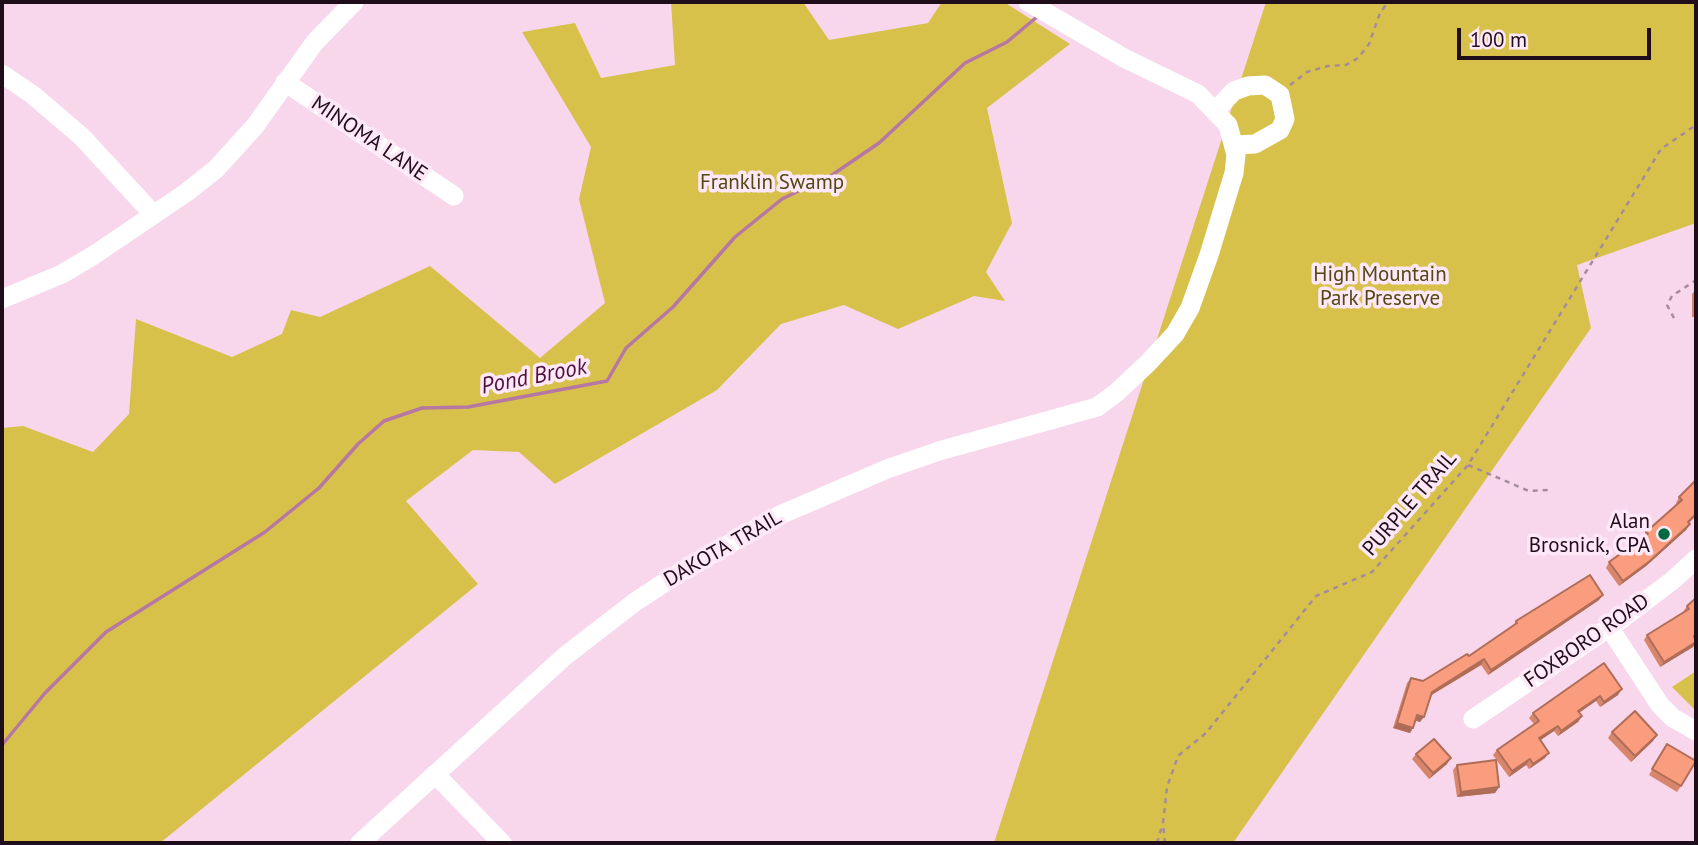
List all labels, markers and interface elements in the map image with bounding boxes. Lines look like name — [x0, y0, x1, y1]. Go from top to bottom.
scale bar — [1460, 14, 1654, 58]
text: 100 m — [1470, 26, 1527, 53]
street label: MINOMA LANE — [306, 91, 432, 187]
park label: Franklin Swamp — [700, 170, 844, 196]
park label: High Mountain Park Preserve — [1313, 262, 1447, 312]
water label: Pond Brook — [479, 353, 589, 401]
street label: PURPLE TRAIL — [1358, 447, 1462, 561]
street label: DAKOTA TRAIL — [660, 505, 786, 593]
place label: Alan Brosnick, CPA — [1529, 509, 1650, 559]
marker: Alan Brosnick, CPA — [1656, 526, 1672, 542]
street label: FOXBORO ROAD — [1520, 589, 1654, 693]

